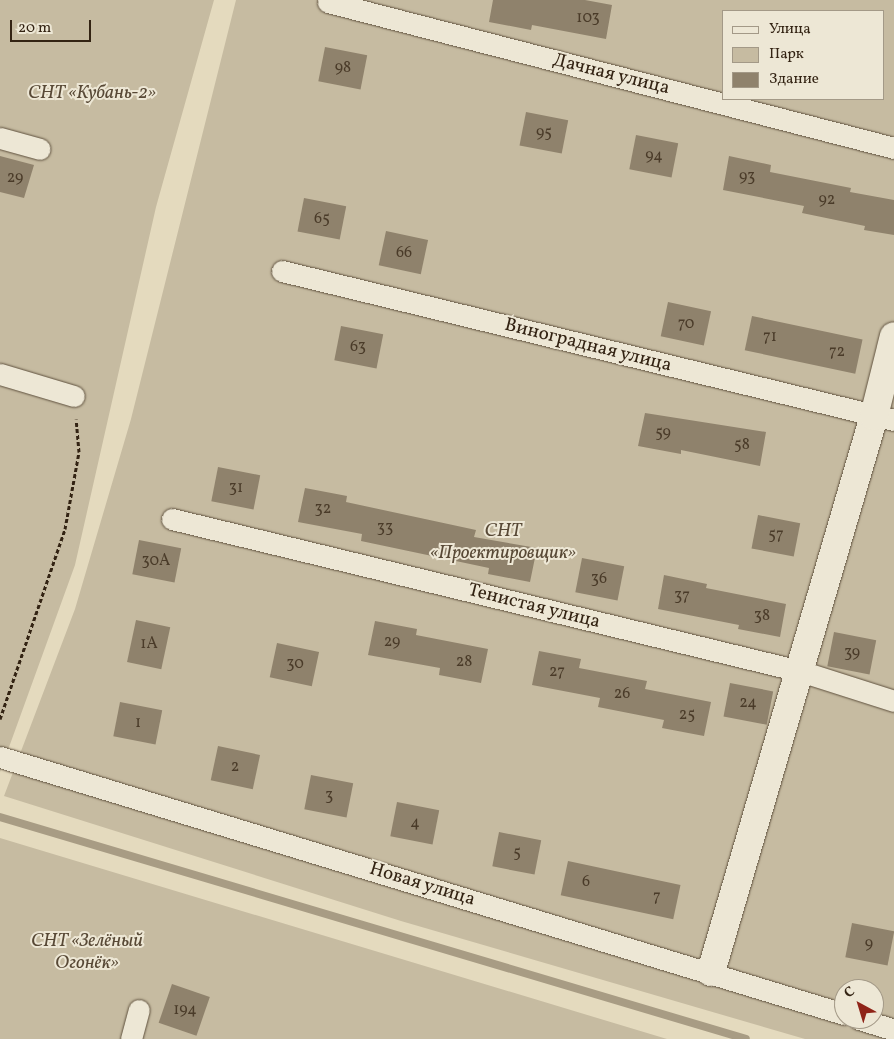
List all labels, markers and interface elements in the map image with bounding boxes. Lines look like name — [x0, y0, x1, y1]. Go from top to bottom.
house number: 103 — [576, 8, 600, 28]
scale bar — [12, 10, 94, 42]
legend — [722, 10, 884, 100]
text: 20 m — [18, 18, 51, 39]
text: Улица — [769, 19, 811, 40]
text: Парк — [769, 44, 804, 65]
street label: Дачная улица — [550, 49, 672, 101]
house number: 98 — [335, 58, 351, 78]
text: Здание — [769, 69, 819, 90]
park label: СНТ «Кубань-2» — [28, 83, 156, 105]
house number: 95 — [536, 123, 552, 143]
house number: 94 — [645, 146, 663, 166]
house number: 93 — [739, 167, 755, 187]
house number: 29 — [7, 168, 23, 188]
house number: 92 — [819, 190, 835, 210]
house number: 65 — [314, 209, 330, 229]
house number: 66 — [396, 243, 412, 263]
street label: Виноградная улица — [502, 314, 674, 378]
house number: 70 — [678, 314, 694, 334]
house number: 71 — [763, 327, 777, 347]
house number: 63 — [350, 337, 366, 357]
house number: 72 — [829, 342, 845, 362]
house number: 59 — [655, 423, 671, 443]
house number: 58 — [734, 435, 750, 455]
house number: 31 — [229, 478, 243, 498]
house number: 32 — [315, 499, 331, 519]
house number: 33 — [377, 518, 393, 538]
park label: СНТ «Проектировщик» — [430, 521, 576, 565]
house number: 57 — [768, 525, 784, 545]
house number: 30А — [142, 551, 170, 571]
house number: 36 — [591, 569, 607, 589]
street label: Тенистая улица — [465, 579, 603, 635]
house number: 37 — [674, 586, 690, 606]
house number: 38 — [754, 606, 770, 626]
house number: 29 — [384, 632, 400, 652]
house number: 1А — [140, 634, 158, 654]
house number: 39 — [844, 643, 860, 663]
house number: 28 — [456, 652, 472, 672]
house number: 30 — [286, 654, 304, 674]
house number: 27 — [549, 662, 565, 682]
house number: 26 — [614, 684, 630, 704]
house number: 24 — [739, 693, 757, 713]
house number: 25 — [679, 705, 695, 725]
house number: 1 — [135, 713, 141, 733]
house number: 2 — [231, 757, 239, 777]
house number: 3 — [325, 786, 333, 806]
house number: 4 — [410, 813, 420, 833]
house number: 5 — [513, 843, 521, 863]
street label: Новая улица — [366, 858, 478, 912]
house number: 6 — [582, 872, 590, 892]
house number: 7 — [653, 887, 661, 907]
park label: СНТ «Зелёный Огонёк» — [31, 931, 143, 975]
house number: 9 — [865, 934, 873, 954]
north arrow — [834, 979, 884, 1029]
text: С — [840, 983, 859, 1003]
house number: 194 — [173, 1000, 197, 1020]

